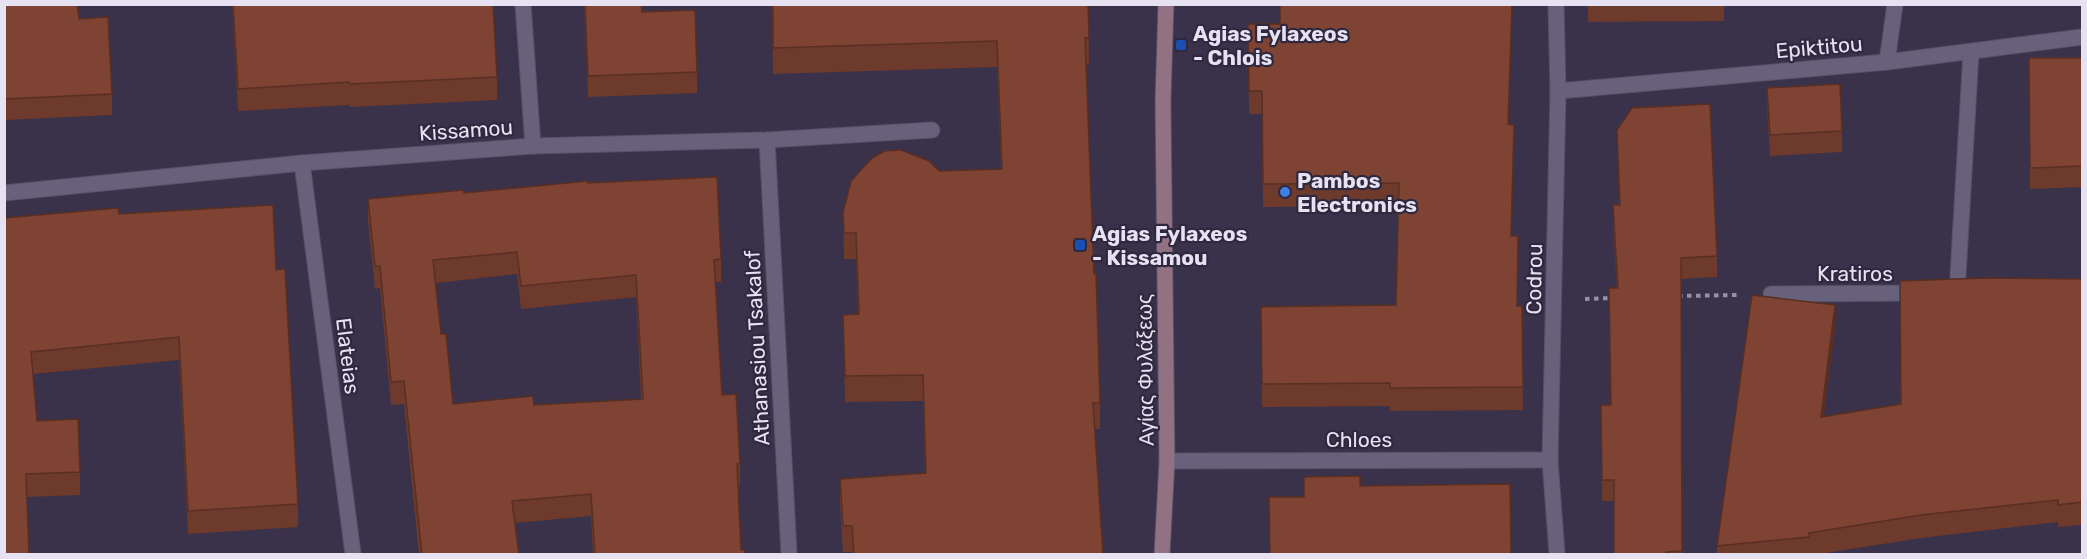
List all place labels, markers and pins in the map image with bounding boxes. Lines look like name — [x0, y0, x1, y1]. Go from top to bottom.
place label: Agias Fylaxeos - Chlois — [1193, 21, 1348, 70]
marker: Agias Fylaxeos - Chlois — [1174, 38, 1188, 52]
place label: Pambos Electronics — [1297, 168, 1417, 217]
marker: Pambos Electronics — [1278, 185, 1292, 199]
place label: Agias Fylaxeos - Kissamou — [1092, 221, 1247, 270]
marker: Agias Fylaxeos - Kissamou — [1073, 238, 1087, 252]

